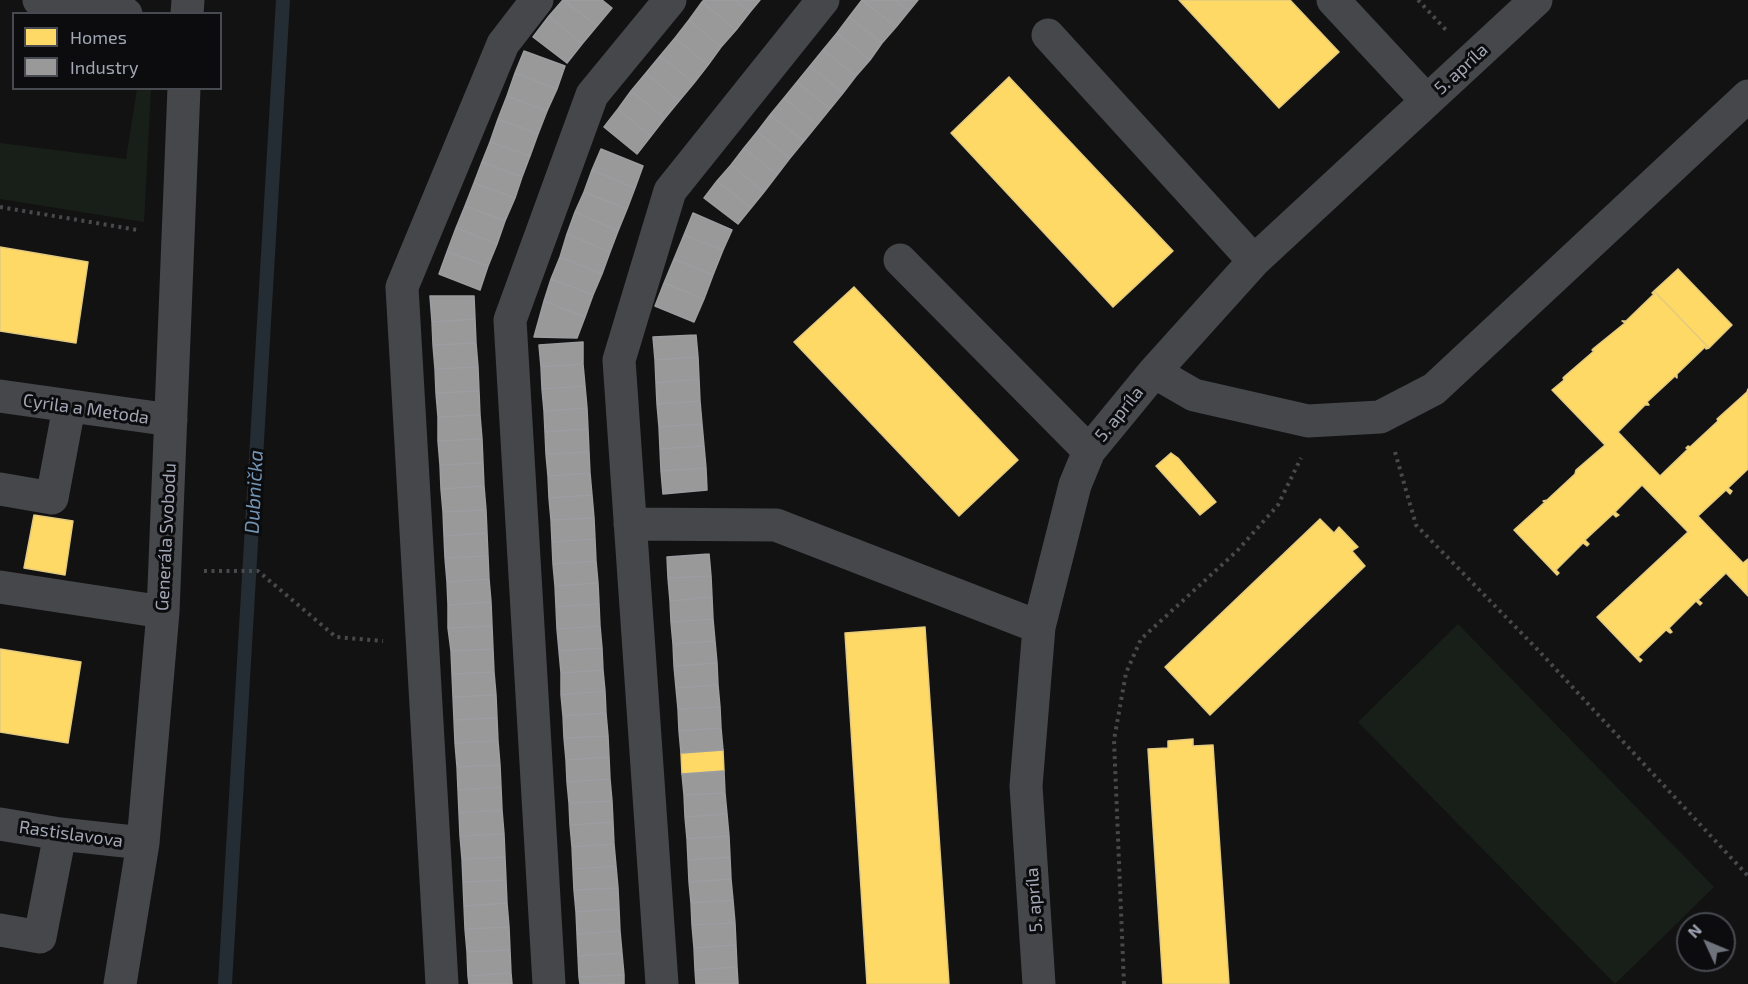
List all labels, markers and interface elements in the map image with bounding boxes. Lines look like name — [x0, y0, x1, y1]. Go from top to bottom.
legend — [12, 12, 222, 90]
text: Homes — [70, 26, 127, 48]
street label: 5. apríla — [1430, 39, 1492, 99]
text: Industry — [70, 56, 139, 78]
street label: 5. apríla — [1090, 382, 1148, 446]
street label: Cyrila a Metoda — [22, 389, 150, 429]
water label: Dubnička — [240, 449, 268, 535]
street label: Generála Svobodu — [151, 462, 181, 612]
street label: Rastislavova — [18, 816, 124, 852]
street label: 5. apríla — [1021, 867, 1047, 933]
north arrow — [1676, 912, 1736, 972]
text: N — [1683, 920, 1705, 941]

